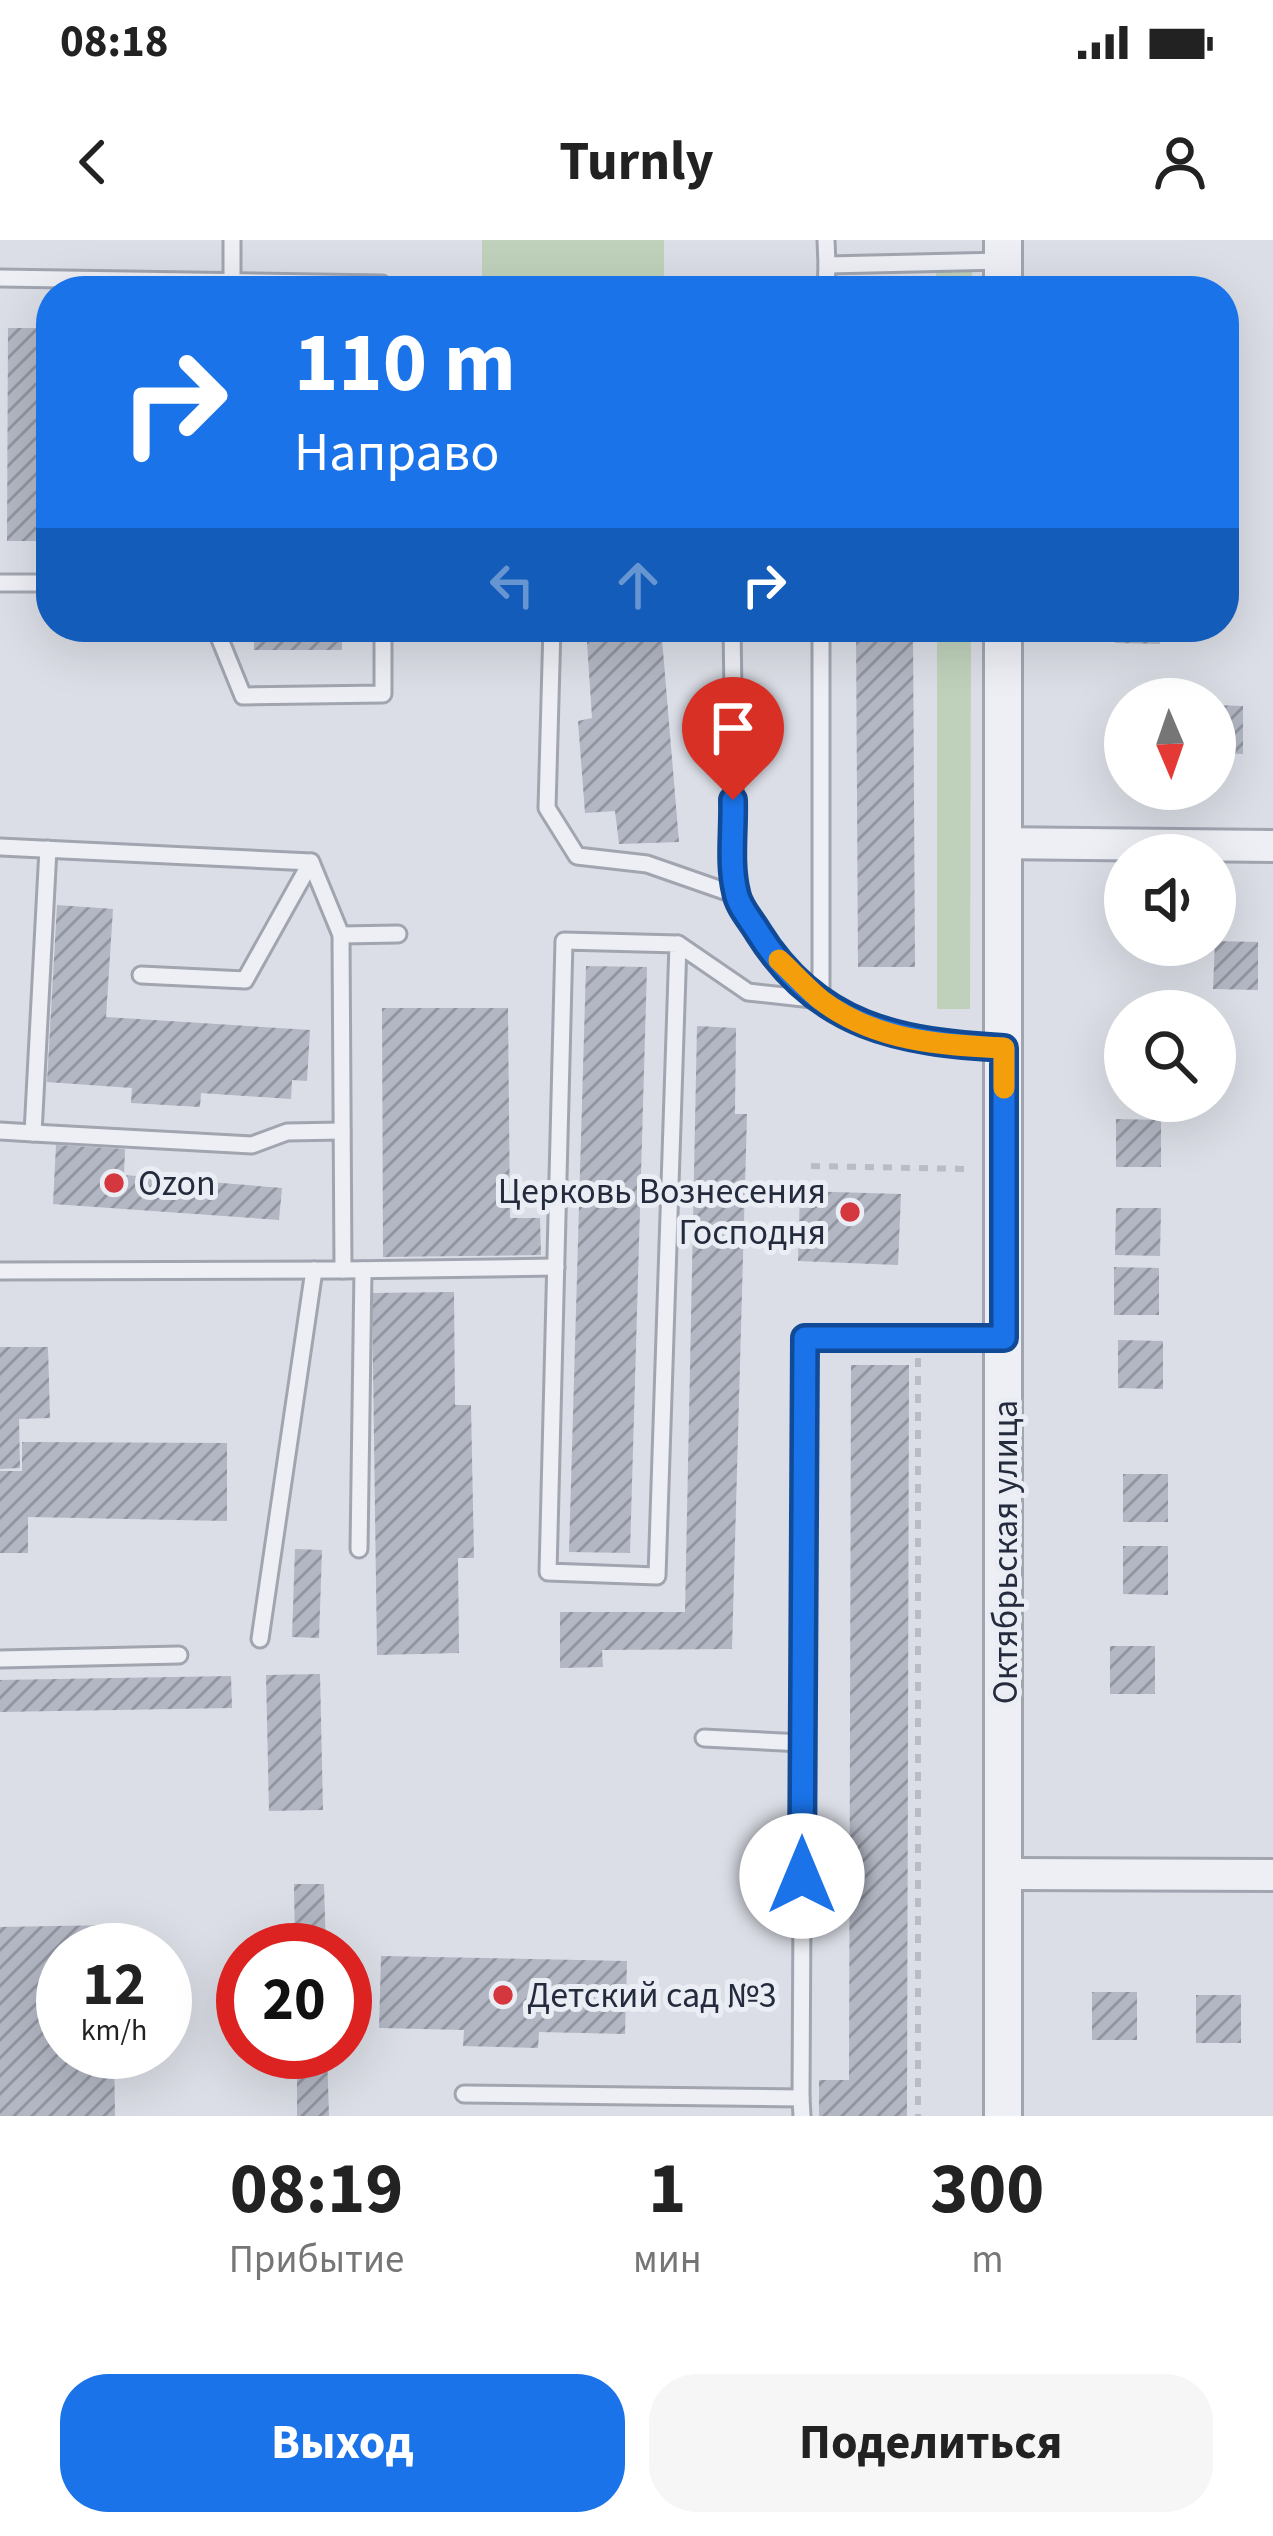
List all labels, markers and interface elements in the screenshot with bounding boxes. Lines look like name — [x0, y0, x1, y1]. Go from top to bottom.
text: 08:18 — [60, 10, 169, 74]
text: Turnly — [559, 124, 714, 201]
icon: back — [60, 129, 126, 195]
icon: person — [1147, 129, 1213, 195]
text: 110 m — [294, 304, 516, 424]
icon: right — [96, 324, 252, 480]
text: Направо — [294, 415, 499, 492]
icon: left — [479, 552, 545, 618]
icon: ahead — [605, 552, 671, 618]
icon: right — [731, 552, 797, 618]
pin — [682, 677, 784, 800]
north arrow — [1104, 678, 1236, 810]
map controls — [1104, 678, 1236, 1122]
icon: arrive — [700, 695, 766, 761]
button: sound — [1104, 834, 1236, 966]
button: search — [1104, 990, 1236, 1122]
place label: Ozon — [138, 1158, 216, 1209]
place label: Церковь Вознесения Господня — [498, 1166, 826, 1258]
marker: Ozon — [101, 1170, 127, 1196]
marker: Церковь Вознесения Господня — [837, 1199, 863, 1225]
street label: Октябрьская улица — [980, 1400, 1031, 1704]
position arrow — [739, 1813, 865, 1939]
speed limit sign: 20 — [216, 1923, 372, 2079]
text: 12 — [82, 1943, 146, 2028]
place label: Детский сад №3 — [527, 1970, 777, 2021]
marker: Детский сад №3 — [490, 1982, 516, 2008]
text: km/h — [81, 2009, 147, 2052]
text: 08:19 — [230, 2138, 403, 2241]
text: 1 — [648, 2138, 686, 2241]
text: 300 — [930, 2138, 1044, 2241]
text: Прибытие — [229, 2232, 404, 2288]
text: мин — [633, 2232, 702, 2288]
text: m — [971, 2232, 1003, 2288]
button: Выход — [60, 2374, 625, 2512]
button: Поделиться — [649, 2374, 1213, 2512]

